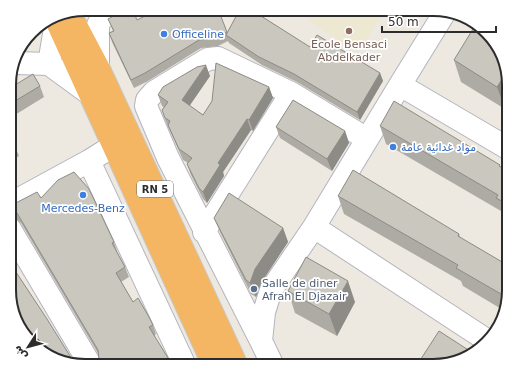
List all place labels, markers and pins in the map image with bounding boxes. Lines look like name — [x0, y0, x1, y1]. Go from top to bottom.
marker: Ecole Bensaci Abdelkader — [344, 26, 354, 36]
place label: Officeline — [172, 28, 224, 41]
marker: Officeline — [159, 29, 169, 39]
place label: Ecole Bensaci Abdelkader — [311, 38, 387, 64]
place label: مواد غدائية عامة — [401, 141, 476, 154]
marker: مواد غدائية عامة — [388, 142, 398, 152]
marker: Mercedes-Benz — [78, 190, 88, 200]
place label: Mercedes-Benz — [41, 202, 125, 215]
place label: Salle de diner Afrah El Djazair — [262, 277, 347, 303]
marker: Salle de diner Afrah El Djazair — [249, 284, 259, 294]

